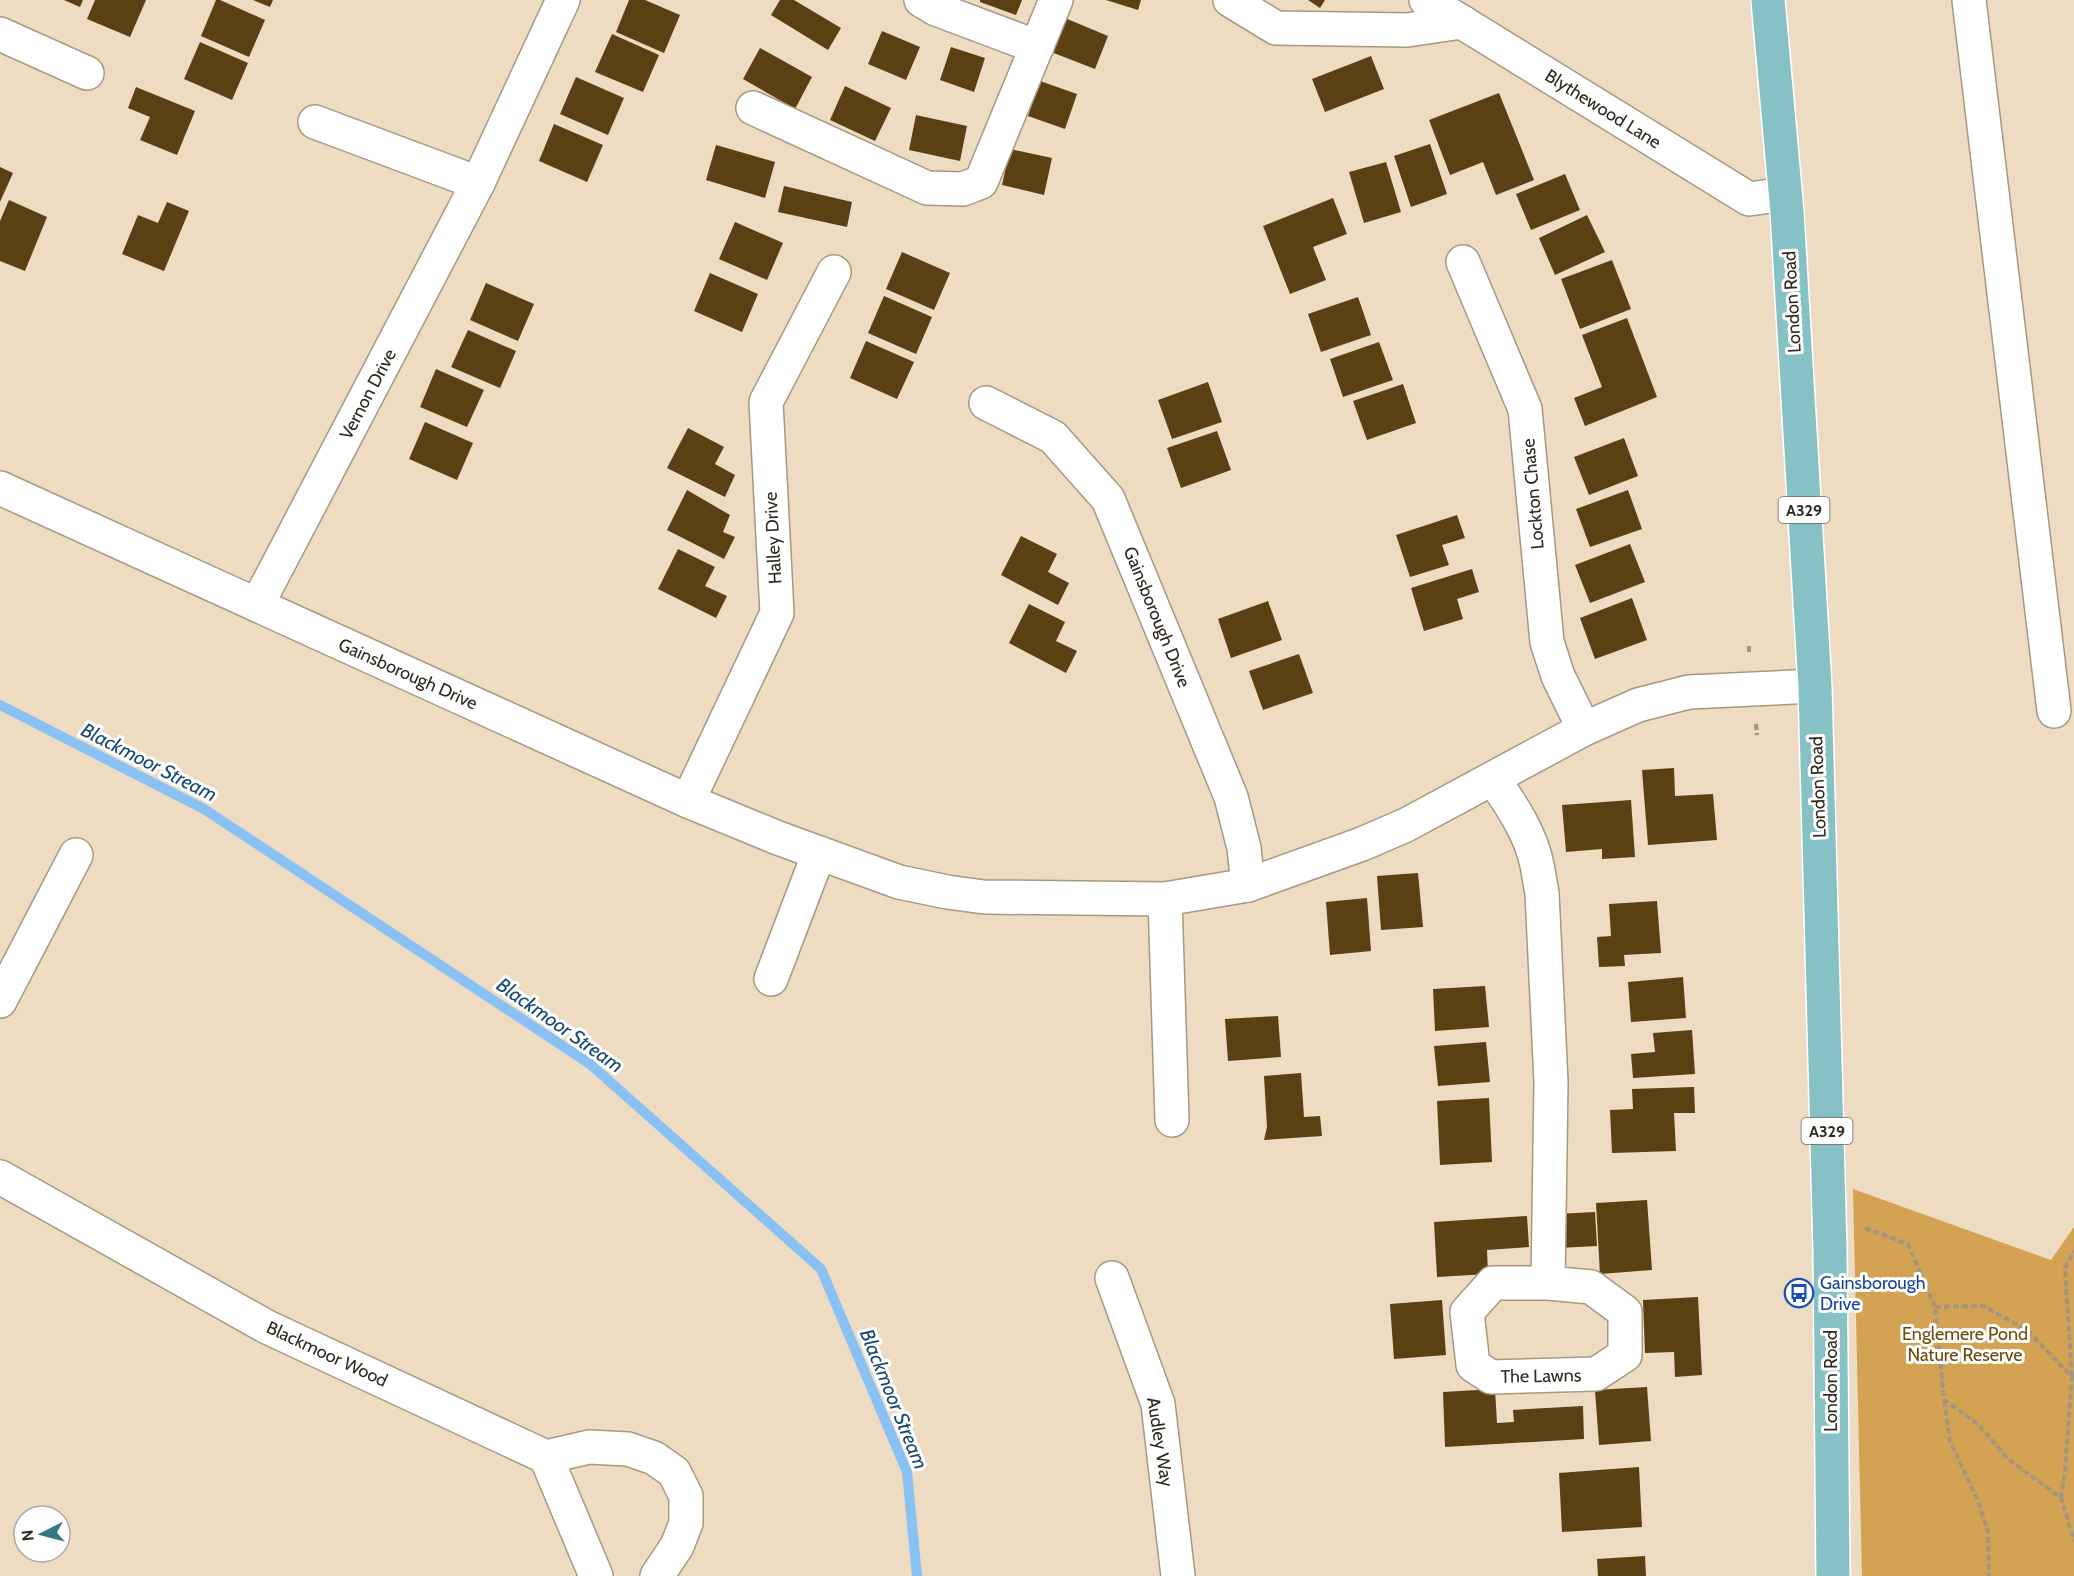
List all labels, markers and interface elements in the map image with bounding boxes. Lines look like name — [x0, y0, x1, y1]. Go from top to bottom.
street label: Blythewood Lane — [1541, 65, 1665, 153]
street label: London Road — [1778, 251, 1806, 353]
street label: Vernon Drive — [335, 345, 401, 443]
street label: Lockton Chase — [1517, 438, 1549, 550]
street label: Halley Drive — [760, 491, 786, 585]
road number: A329 — [1778, 497, 1830, 523]
street label: Gainsborough Drive — [1119, 543, 1195, 691]
street label: Gainsborough Drive — [335, 633, 481, 715]
water label: Blackmoor Stream — [77, 718, 221, 806]
street label: London Road — [1805, 736, 1831, 838]
water label: Blackmoor Stream — [492, 972, 628, 1078]
road number: A329 — [1802, 1118, 1852, 1144]
place label: Gainsborough Drive — [1820, 1272, 1925, 1315]
bus stop icon: Gainsborough Drive — [1783, 1277, 1815, 1309]
street label: Blackmoor Wood — [263, 1316, 391, 1392]
park label: Englemere Pond Nature Reserve — [1902, 1323, 2028, 1366]
water label: Blackmoor Stream — [855, 1325, 933, 1473]
street label: London Road — [1820, 1330, 1842, 1432]
street label: The Lawns — [1501, 1364, 1581, 1388]
street label: Audley Way — [1142, 1396, 1178, 1488]
north arrow — [12, 1504, 72, 1564]
text: N — [18, 1529, 38, 1542]

